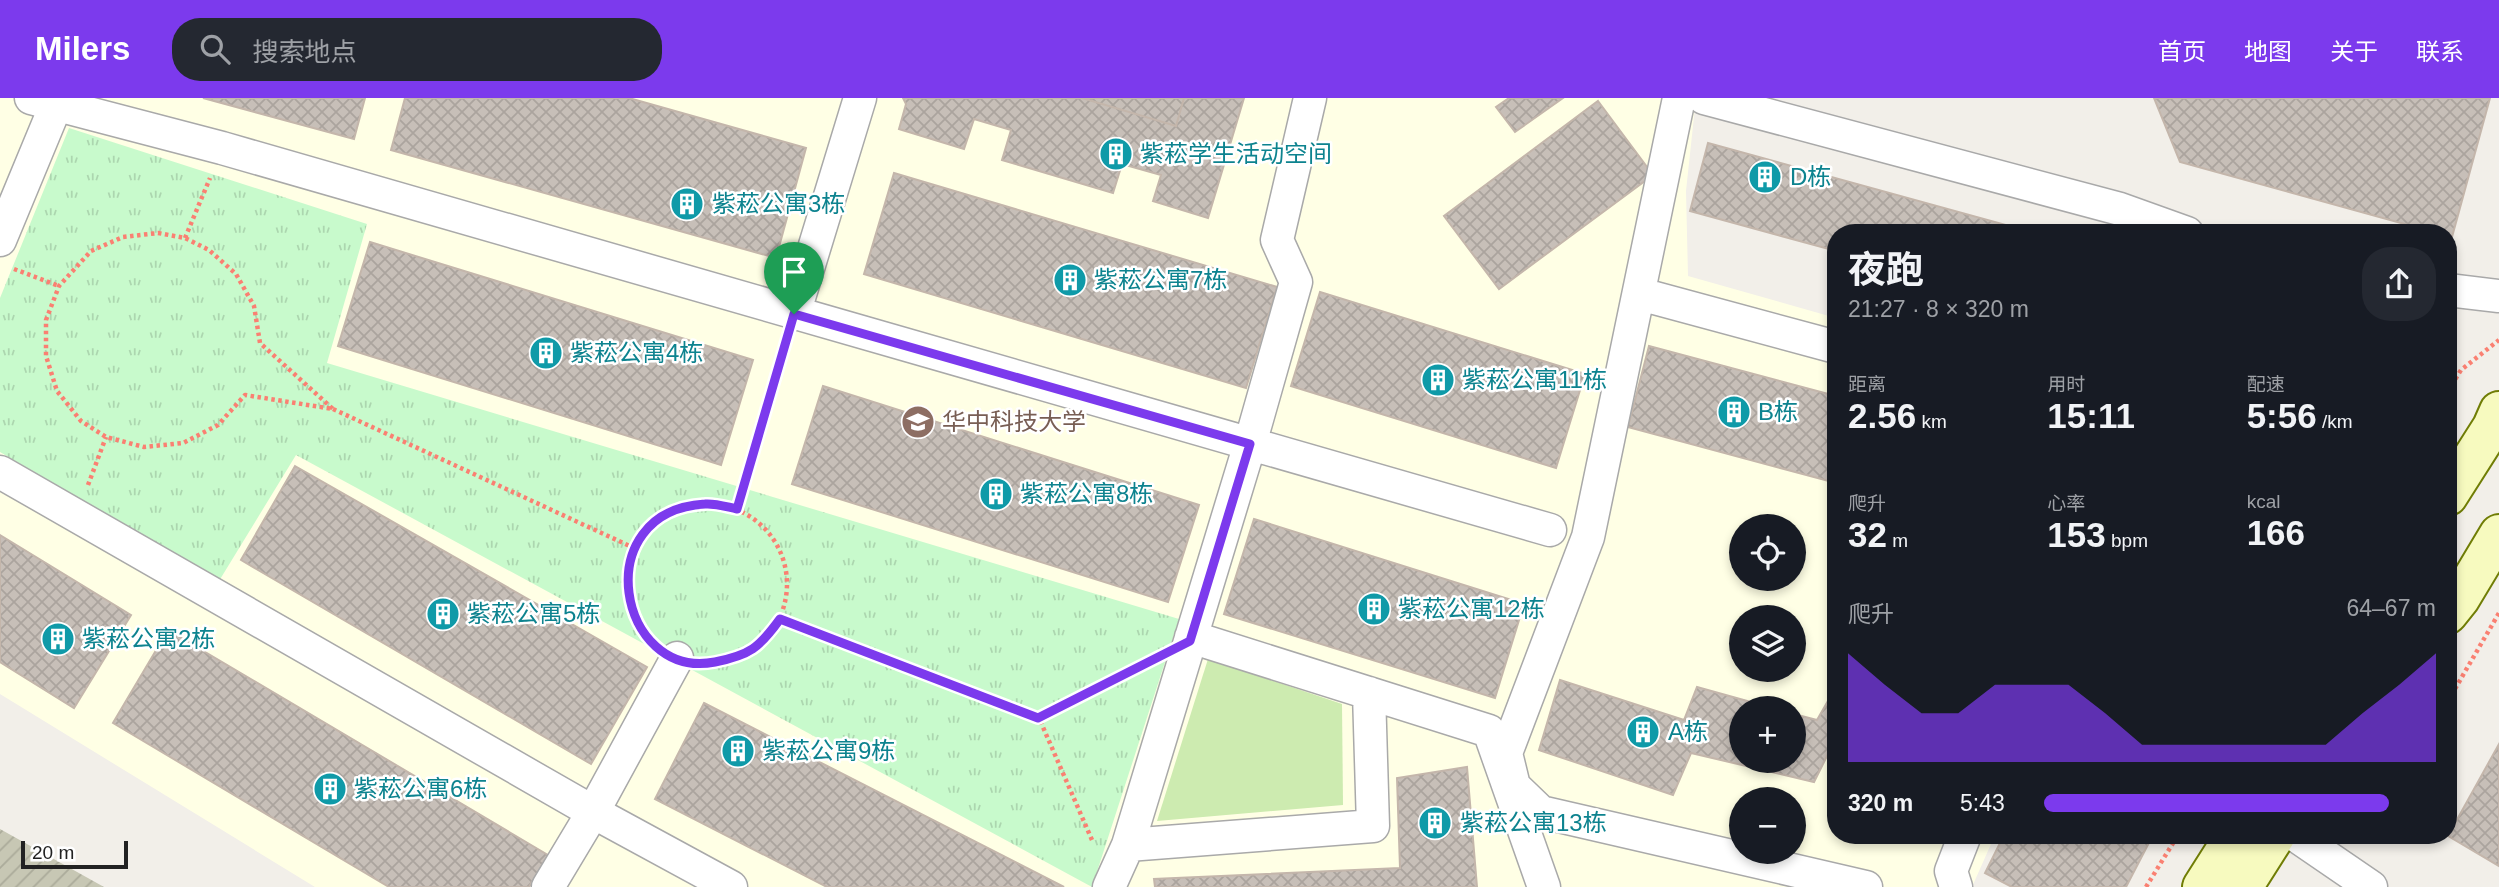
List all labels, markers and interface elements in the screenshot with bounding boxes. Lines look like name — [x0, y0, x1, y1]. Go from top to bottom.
search box — [172, 18, 662, 81]
text: Milers — [35, 30, 130, 67]
icon: search — [196, 30, 234, 68]
text: 搜索地点 — [252, 37, 356, 67]
text: 首页 — [2158, 38, 2206, 65]
text: 地图 — [2244, 38, 2292, 65]
text: 关于 — [2330, 38, 2378, 65]
text: 联系 — [2416, 38, 2464, 65]
building icon: 紫菘学生活动空间 — [1097, 135, 1135, 173]
place label: 紫菘学生活动空间 — [1140, 140, 1332, 167]
building icon: D栋 — [1746, 158, 1784, 196]
place label: D栋 — [1790, 163, 1831, 190]
building icon: 紫菘公寓3栋 — [668, 185, 706, 223]
place label: 紫菘公寓3栋 — [712, 190, 845, 217]
pin — [764, 242, 824, 314]
button: share — [2362, 247, 2436, 321]
text: 夜跑 — [1848, 249, 1924, 291]
icon: arrive — [775, 253, 813, 291]
building icon: 紫菘公寓7栋 — [1051, 261, 1089, 299]
place label: 紫菘公寓7栋 — [1094, 266, 1227, 293]
text: 21:27 · 8 × 320 m — [1848, 296, 2029, 322]
building icon: 紫菘公寓4栋 — [527, 334, 565, 372]
place label: 紫菘公寓4栋 — [570, 339, 703, 366]
building icon: 紫菘公寓11栋 — [1419, 361, 1457, 399]
place label: 紫菘公寓11栋 — [1462, 366, 1607, 393]
text: 距离 — [1848, 374, 1886, 395]
text: 用时 — [2047, 374, 2085, 395]
text: 配速 — [2247, 374, 2285, 395]
building icon: B栋 — [1715, 393, 1753, 431]
text: 2.56 — [1848, 396, 1916, 435]
text: 15:11 — [2047, 396, 2135, 435]
text: 5:56 — [2247, 396, 2317, 435]
place label: B栋 — [1758, 398, 1798, 425]
school or university icon: 华中科技大学 — [899, 403, 937, 441]
place label: 华中科技大学 — [942, 408, 1086, 435]
text: km — [1916, 411, 1947, 432]
text: /km — [2317, 411, 2353, 432]
building icon: 紫菘公寓8栋 — [977, 475, 1015, 513]
place label: 紫菘公寓8栋 — [1020, 480, 1153, 507]
text: kcal — [2247, 491, 2280, 512]
text: 爬升 — [1848, 493, 1886, 514]
text: 心率 — [2047, 493, 2085, 514]
text: 166 — [2247, 513, 2305, 552]
map controls — [1729, 514, 1806, 864]
button: locate — [1729, 514, 1806, 591]
text: 32 — [1848, 515, 1887, 554]
text: 153 — [2047, 515, 2106, 554]
text: m — [1887, 530, 1908, 551]
text: bpm — [2106, 530, 2148, 551]
building icon: 紫菘公寓12栋 — [1355, 590, 1393, 628]
building icon: 紫菘公寓5栋 — [424, 595, 462, 633]
place label: 紫菘公寓12栋 — [1398, 595, 1545, 622]
text: 64–67 m — [2346, 595, 2436, 621]
place label: 紫菘公寓5栋 — [467, 600, 600, 627]
text: 爬升 — [1848, 601, 1894, 627]
button: layers — [1729, 605, 1806, 682]
building icon: 紫菘公寓2栋 — [39, 620, 77, 658]
place label: 紫菘公寓2栋 — [82, 625, 215, 652]
button: + — [1729, 696, 1806, 773]
building icon: A栋 — [1624, 713, 1662, 751]
place label: A栋 — [1668, 718, 1708, 745]
building icon: 紫菘公寓9栋 — [719, 732, 757, 770]
place label: 紫菘公寓9栋 — [762, 737, 895, 764]
building icon: 紫菘公寓6栋 — [311, 770, 349, 808]
place label: 紫菘公寓6栋 — [354, 775, 487, 802]
button: − — [1729, 787, 1806, 864]
text: 320 m — [1848, 790, 1913, 816]
text: 5:43 — [1960, 790, 2005, 816]
building icon: 紫菘公寓13栋 — [1416, 804, 1454, 842]
place label: 紫菘公寓13栋 — [1460, 809, 1607, 836]
scale bar — [21, 838, 128, 870]
text: 20 m — [32, 842, 74, 863]

